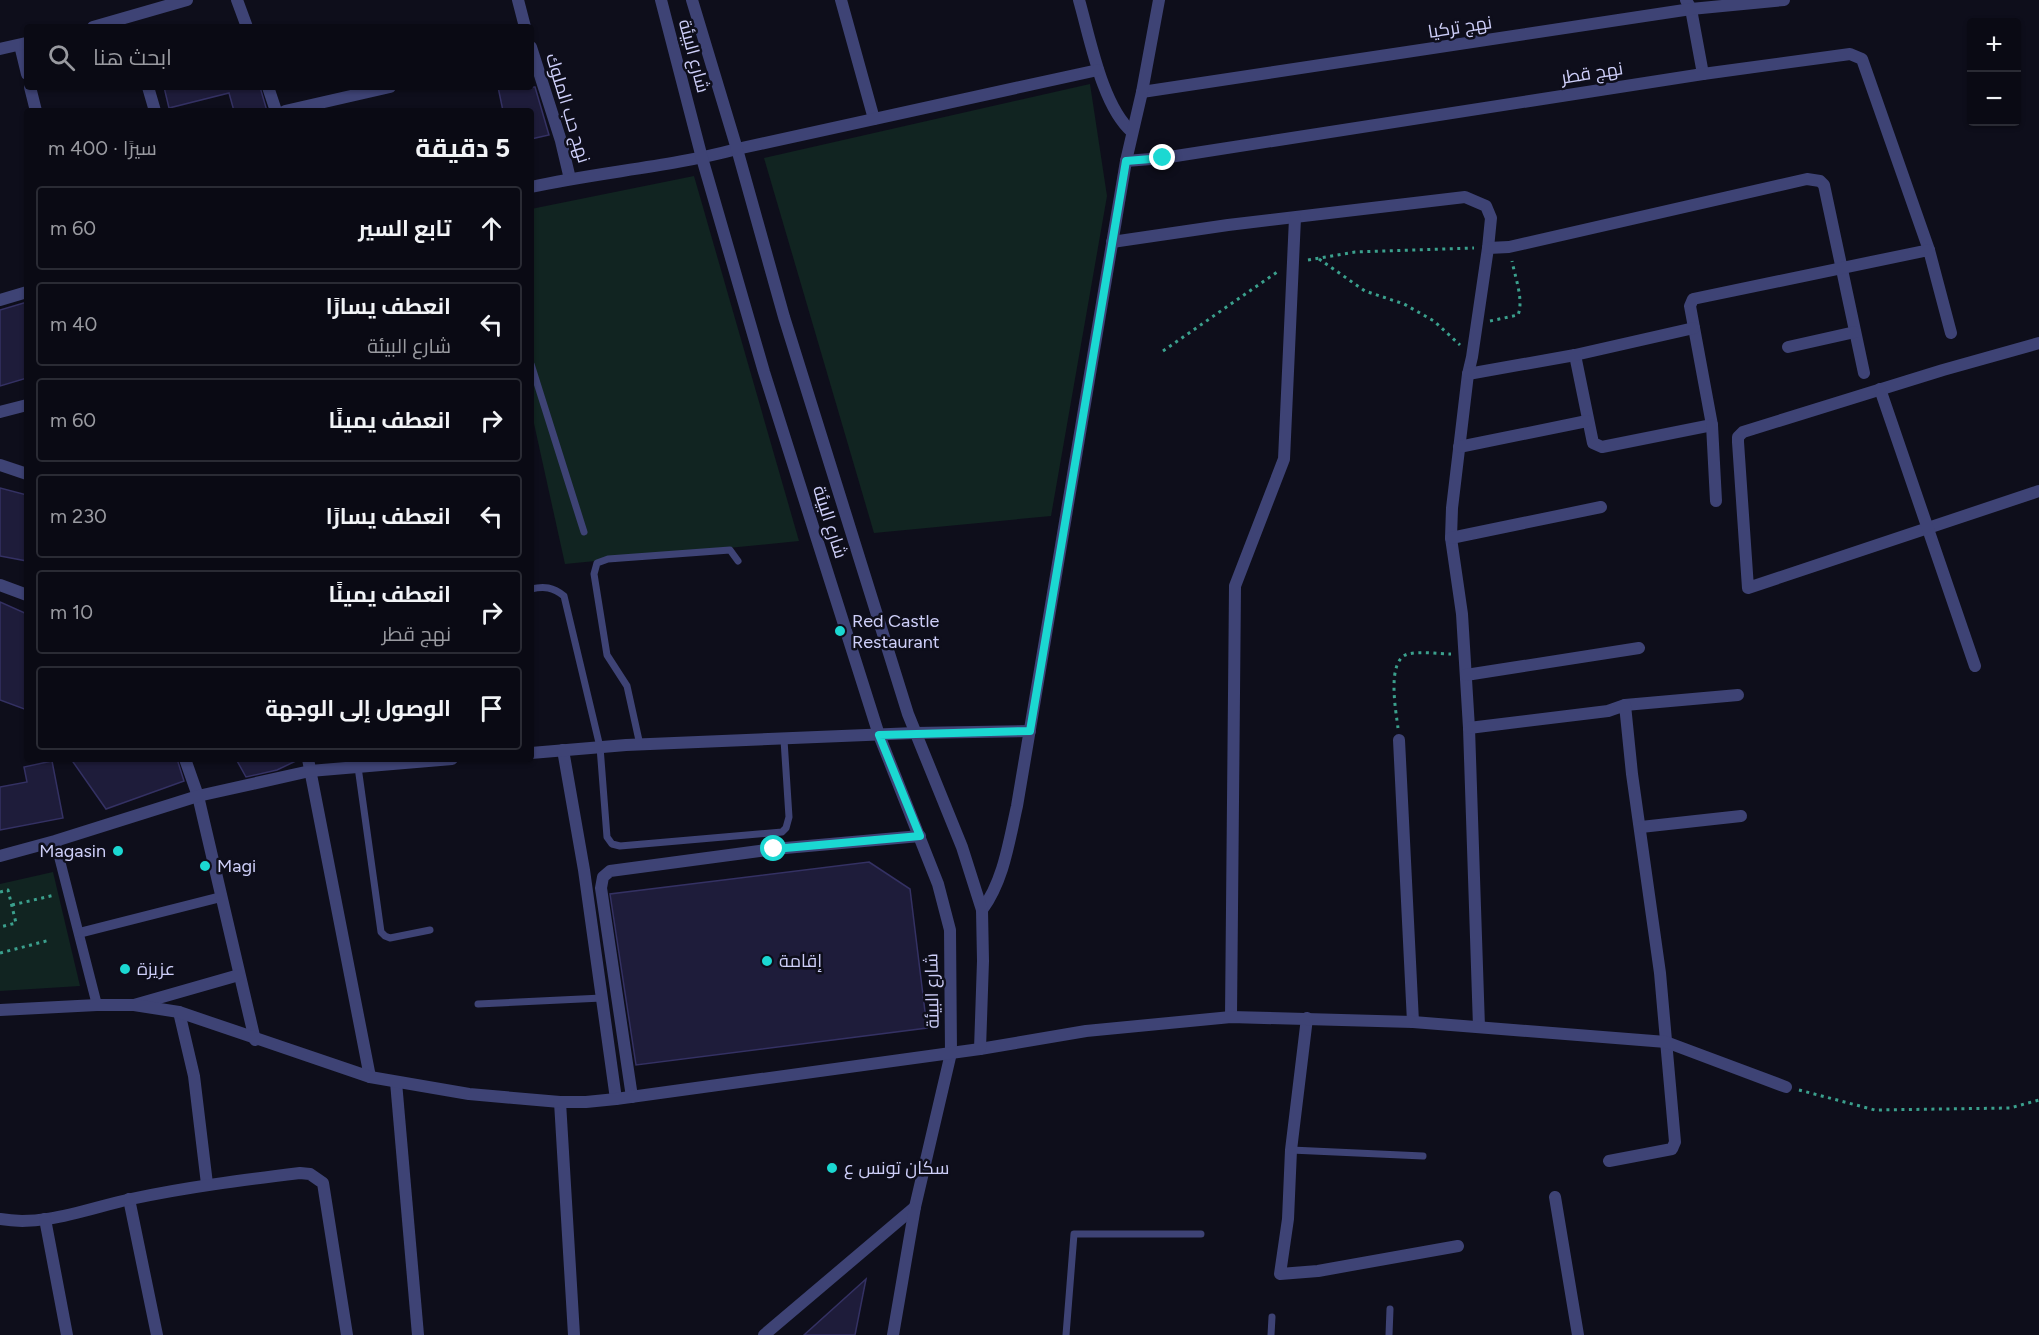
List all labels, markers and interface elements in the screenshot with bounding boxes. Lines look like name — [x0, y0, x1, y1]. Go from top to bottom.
street label: نهج تركيا — [1426, 11, 1494, 44]
street label: شارع البيئة — [673, 17, 714, 96]
map controls — [1967, 18, 2021, 126]
button: + — [1967, 18, 2021, 72]
search box — [24, 24, 534, 90]
icon: search — [45, 41, 78, 74]
text: ابحث هنا — [93, 44, 172, 71]
street label: نهج حب الملوك — [540, 50, 595, 166]
street label: نهج قطر — [1559, 57, 1625, 90]
button: − — [1967, 72, 2021, 126]
text: 5 دقيقة — [415, 132, 510, 164]
text: سيرًا · 400 m — [48, 136, 157, 160]
route end — [1149, 144, 1175, 170]
icon: ahead — [475, 212, 508, 245]
text: تابع السير — [358, 215, 451, 242]
text: 60 m — [50, 216, 96, 240]
text: انعطف يسارًا — [326, 293, 451, 320]
icon: left — [475, 308, 508, 341]
text: 40 m — [50, 312, 97, 336]
text: شارع البيئة — [367, 334, 451, 358]
icon: right — [475, 404, 508, 437]
text: انعطف يمينًا — [328, 407, 451, 434]
text: 60 m — [50, 408, 96, 432]
street label: شارع البيئة — [807, 483, 852, 562]
icon: left — [475, 500, 508, 533]
text: انعطف يسارًا — [326, 503, 451, 530]
text: 230 m — [50, 504, 107, 528]
text: انعطف يمينًا — [328, 581, 451, 608]
icon: right — [475, 596, 508, 629]
text: 10 m — [50, 600, 93, 624]
place label: Red Castle Restaurant — [852, 610, 940, 653]
text: نهج قطر — [382, 622, 451, 646]
marker: Red Castle Restaurant — [833, 624, 847, 638]
icon: arrive — [475, 692, 508, 725]
text: الوصول إلى الوجهة — [265, 695, 451, 722]
route start — [760, 835, 786, 861]
place label: Magasin — [39, 840, 106, 862]
marker: Magasin — [111, 844, 125, 858]
place label: Magi — [217, 855, 256, 877]
marker: Magi — [198, 859, 212, 873]
place label: إقامة — [779, 950, 822, 972]
street label: شارع البيئة — [920, 953, 945, 1029]
marker: إقامة — [760, 954, 774, 968]
place label: عزيزة — [137, 958, 175, 980]
marker: عزيزة — [118, 962, 132, 976]
place label: سكان تونس ع — [844, 1157, 949, 1180]
marker: سكان تونس ع — [825, 1161, 839, 1175]

